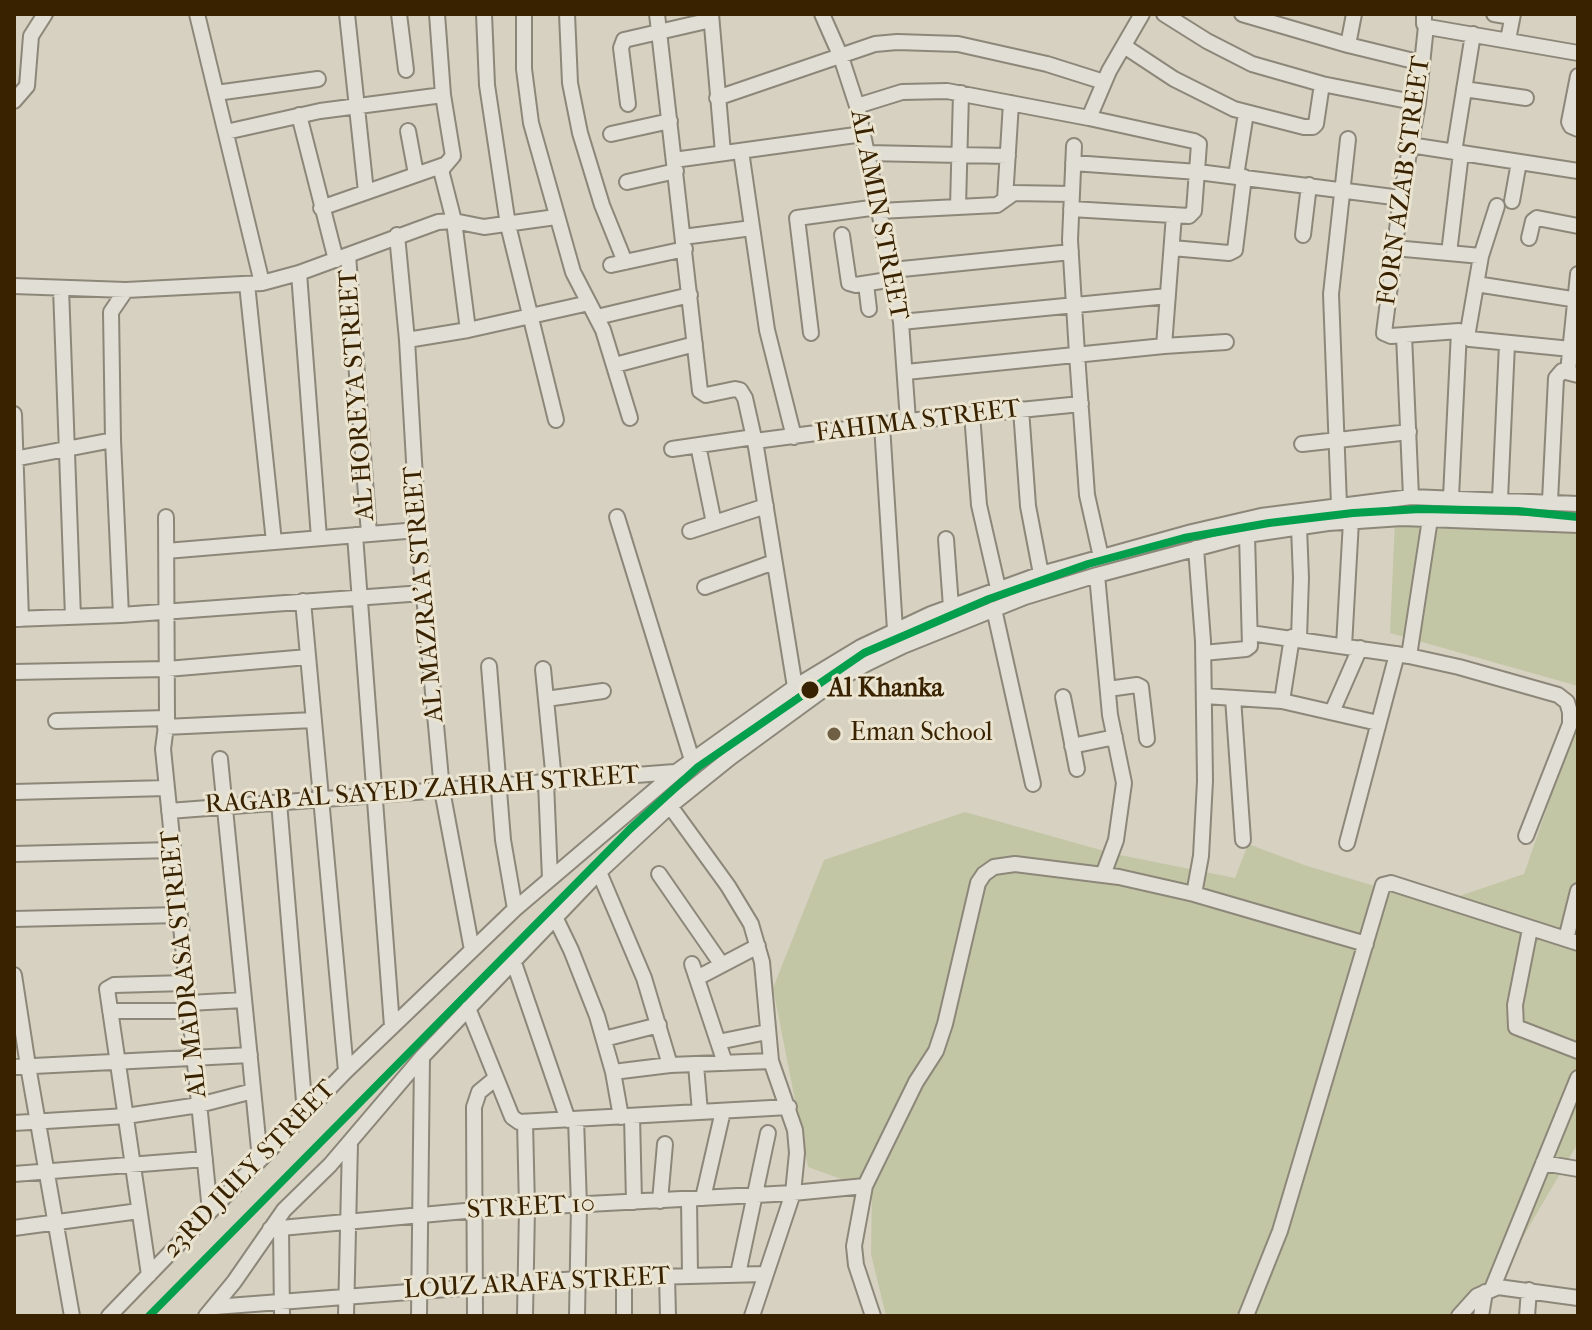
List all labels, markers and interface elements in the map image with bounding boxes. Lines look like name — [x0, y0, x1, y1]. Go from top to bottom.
street label: FORN AZAB STREET — [1372, 54, 1438, 308]
street label: AL AMIN STREET — [842, 107, 914, 323]
street label: AL HOREYA STREET — [334, 268, 382, 522]
street label: FAHIMA STREET — [814, 394, 1022, 450]
street label: AL MAZRA'A STREET — [398, 465, 452, 723]
place label: Al Khanka — [828, 674, 944, 706]
marker: Al Khanka — [799, 679, 821, 701]
place label: Eman School — [850, 718, 993, 750]
marker: Eman School — [825, 725, 843, 743]
street label: RAGAB AL SAYED ZAHRAH STREET — [204, 760, 640, 822]
street label: AL MADRASA STREET — [155, 829, 215, 1099]
street label: 23RD JULY STREET — [157, 1075, 343, 1265]
street label: STREET 10 — [466, 1189, 596, 1227]
street label: LOUZ ARAFA STREET — [403, 1261, 671, 1307]

